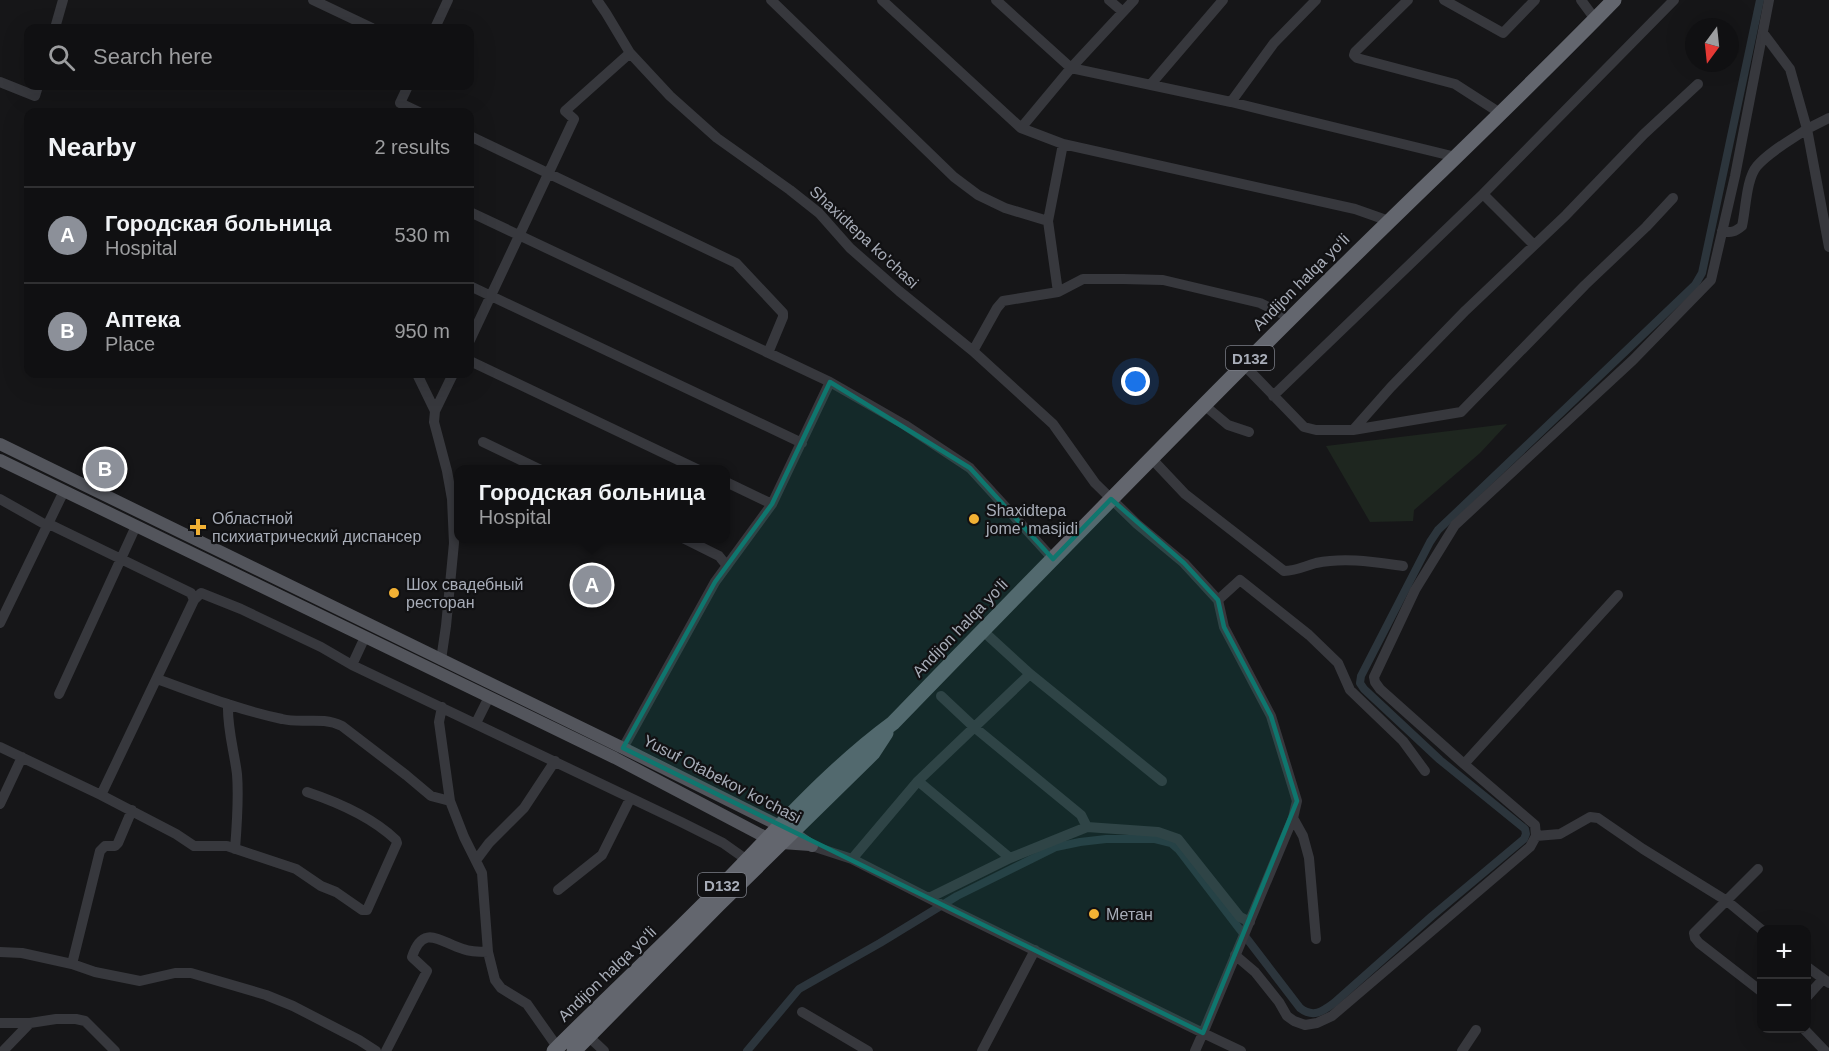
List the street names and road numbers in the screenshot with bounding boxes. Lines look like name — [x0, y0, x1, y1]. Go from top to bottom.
street label: Shaxidtepa ko'chasi — [806, 182, 922, 292]
street label: Andijon halqa yo‘li — [1249, 230, 1353, 334]
road number: D132 — [1226, 346, 1274, 370]
street label: Andijon halqa yo‘li — [909, 576, 1011, 680]
street label: Yusuf Otabekov ko'chasi — [640, 732, 804, 826]
road number: D132 — [698, 873, 746, 897]
street label: Andijon halqa yo‘li — [555, 923, 659, 1025]

